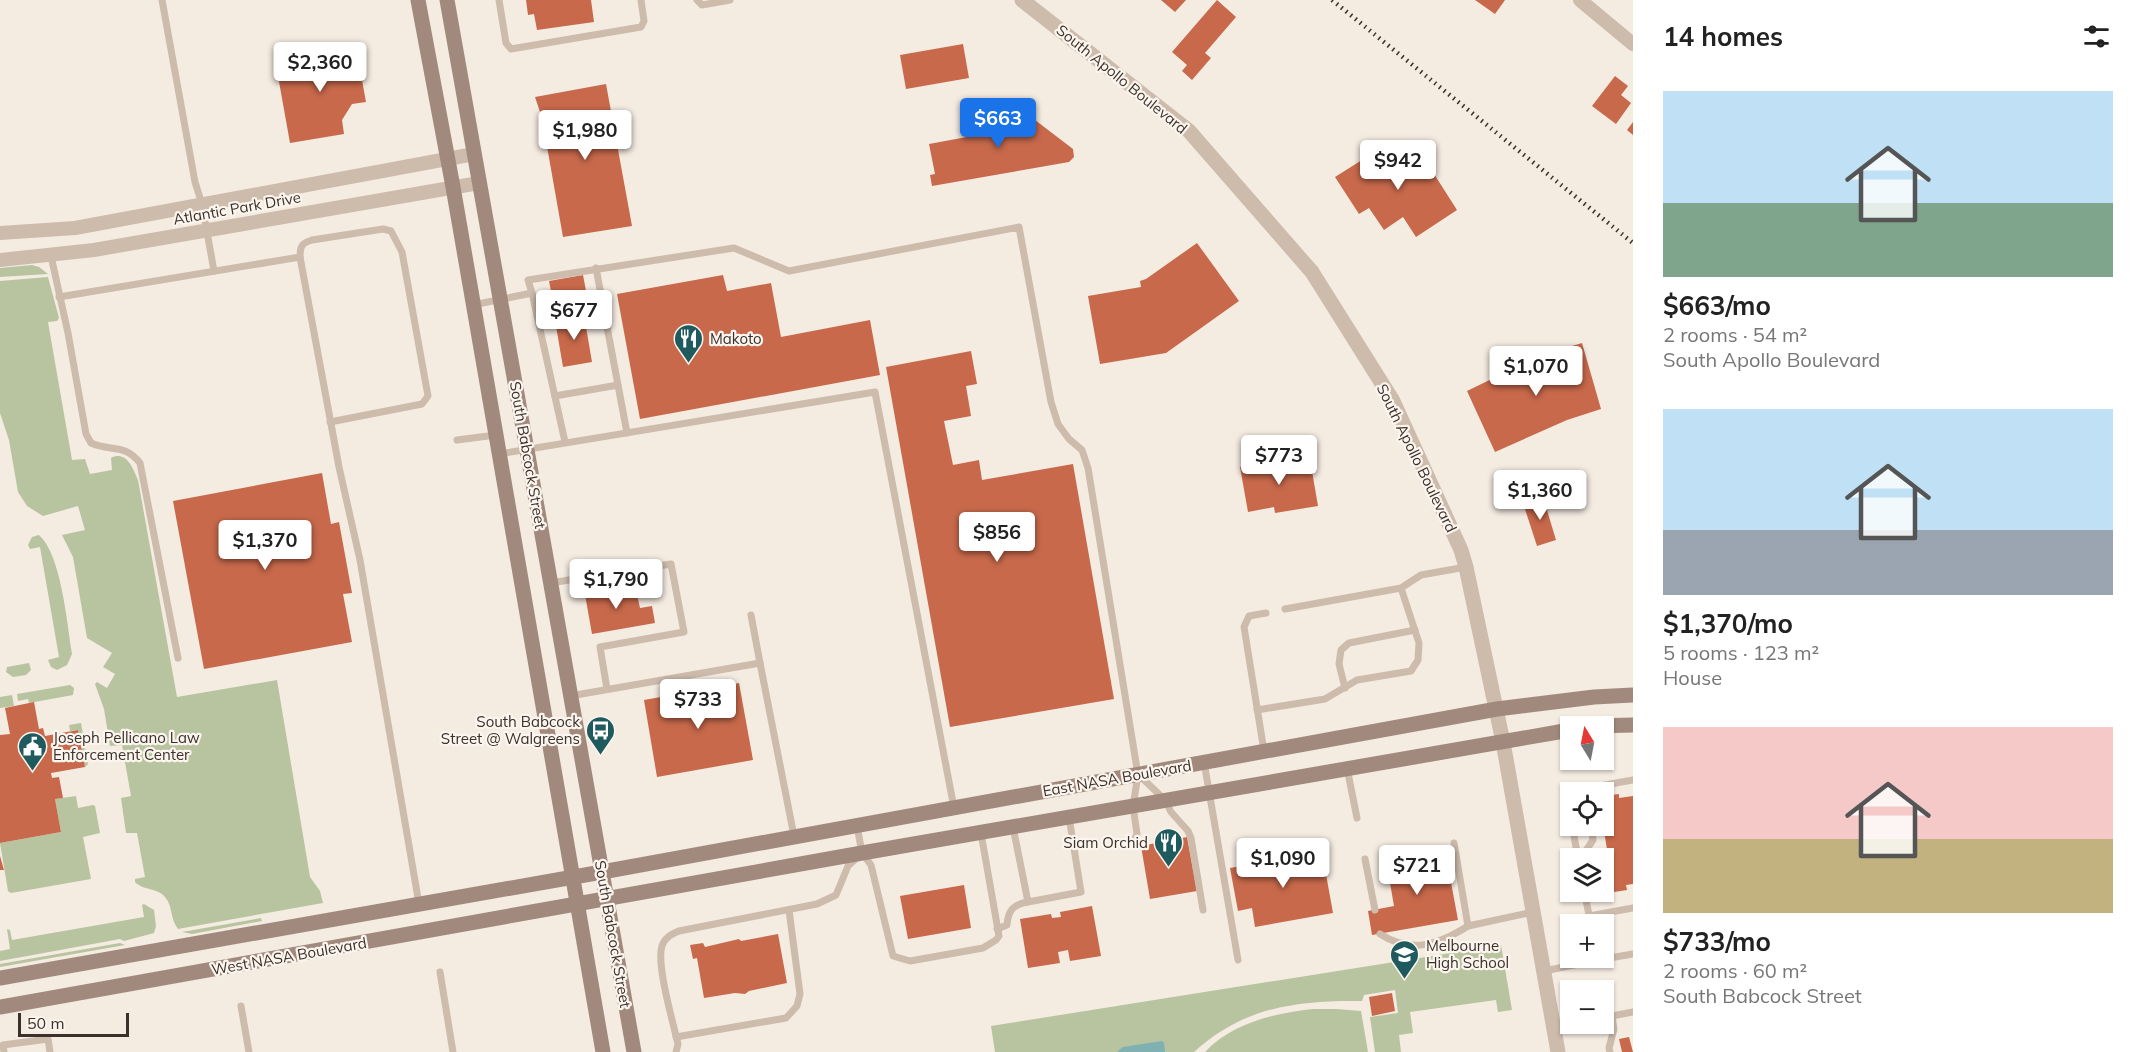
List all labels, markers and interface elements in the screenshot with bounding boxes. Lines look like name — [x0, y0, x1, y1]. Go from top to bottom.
street label: South Apollo Boulevard — [1053, 20, 1191, 138]
text: 14 homes — [1663, 20, 1783, 53]
icon: filters — [2080, 20, 2113, 53]
pin: $2,360 — [271, 42, 369, 93]
text: $2,360 — [288, 49, 352, 74]
pin: $663 — [962, 98, 1034, 149]
text: $663 — [974, 105, 1022, 130]
pin: $1,980 — [536, 110, 634, 161]
text: $1,980 — [553, 117, 617, 142]
icon: home — [1834, 130, 1942, 238]
pin: $942 — [1362, 140, 1434, 191]
text: $942 — [1374, 147, 1422, 172]
street label: Atlantic Park Drive — [172, 187, 302, 229]
text: $663/mo — [1663, 289, 1771, 322]
pin: $677 — [538, 290, 610, 341]
text: $677 — [550, 297, 598, 322]
restaurant icon: Makoto — [673, 322, 705, 364]
text: 2 rooms · 54 m² — [1663, 322, 1807, 347]
place label: Makoto — [710, 329, 762, 348]
pin: $1,070 — [1487, 346, 1585, 397]
text: South Apollo Boulevard — [1663, 347, 1880, 372]
text: $1,070 — [1504, 353, 1568, 378]
street label: South Babcock Street — [506, 380, 550, 530]
street label: South Apollo Boulevard — [1373, 381, 1461, 535]
pin: $773 — [1243, 435, 1315, 486]
text: $773 — [1255, 442, 1303, 467]
icon: home — [1834, 448, 1942, 556]
pin: $1,360 — [1491, 470, 1589, 521]
text: $1,360 — [1508, 477, 1572, 502]
pin: $856 — [961, 512, 1033, 563]
text: $856 — [973, 519, 1021, 544]
pin: $1,370 — [216, 520, 314, 571]
text: $1,370 — [233, 527, 297, 552]
pin: $1,790 — [567, 559, 665, 610]
text: $1,790 — [584, 566, 648, 591]
text: $1,370/mo — [1663, 607, 1793, 640]
text: 5 rooms · 123 m² — [1663, 640, 1819, 665]
text: House — [1663, 665, 1722, 690]
pin: $733 — [662, 679, 734, 730]
text: $733 — [674, 686, 722, 711]
place label: South Babcock Street @ Walgreens — [441, 712, 580, 748]
bus stop icon: South Babcock Street @ Walgreens — [585, 714, 617, 756]
north arrow — [1560, 716, 1614, 770]
map controls — [1560, 716, 1614, 1034]
place label: Joseph Pellicano Law Enforcement Center — [53, 728, 200, 764]
public building icon: Joseph Pellicano Law Enforcement Center — [16, 730, 48, 772]
street label: East NASA Boulevard — [1041, 756, 1193, 800]
icon: home — [1834, 766, 1942, 874]
button: locate — [1560, 782, 1614, 836]
restaurant icon: Siam Orchid — [1153, 826, 1185, 868]
place label: Siam Orchid — [1063, 833, 1148, 852]
pin: $1,090 — [1234, 838, 1332, 889]
text: $1,090 — [1251, 845, 1315, 870]
pin: $721 — [1381, 845, 1453, 896]
button: layers — [1560, 848, 1614, 902]
text: $721 — [1393, 852, 1441, 877]
street label: South Babcock Street — [591, 859, 635, 1009]
button: + — [1560, 914, 1614, 968]
text: $733/mo — [1663, 925, 1771, 958]
street label: West NASA Boulevard — [210, 933, 368, 979]
place label: Melbourne High School — [1426, 936, 1509, 972]
school or university icon: Melbourne High School — [1389, 938, 1421, 980]
text: 2 rooms · 60 m² — [1663, 958, 1807, 983]
button: − — [1560, 980, 1614, 1034]
text: South Babcock Street — [1663, 983, 1862, 1008]
scale bar — [18, 1010, 129, 1038]
text: 50 m — [27, 1013, 64, 1033]

